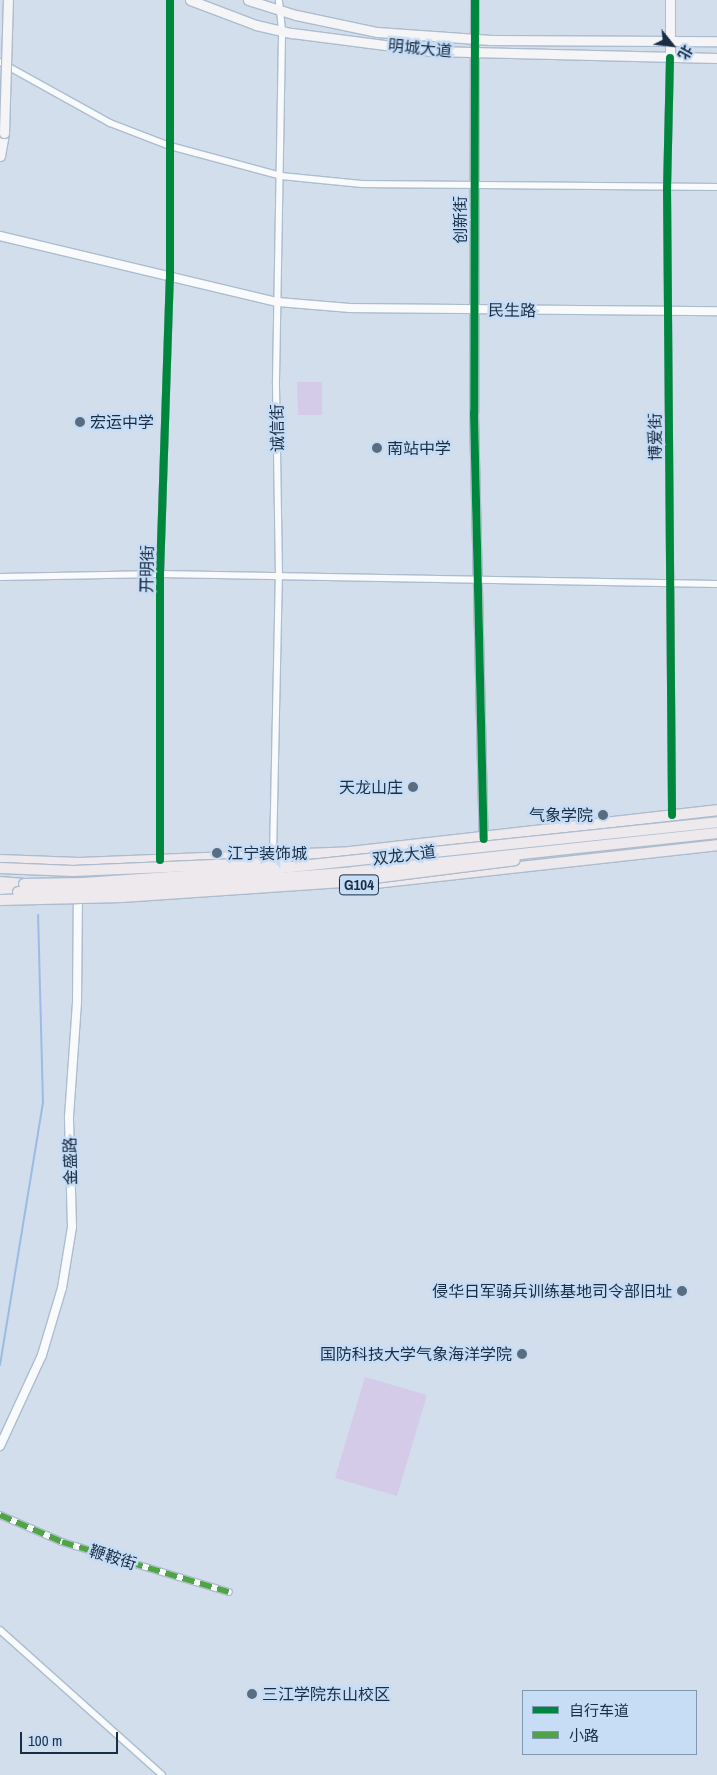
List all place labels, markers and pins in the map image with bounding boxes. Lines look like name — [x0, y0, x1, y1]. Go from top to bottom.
place label: 宏运中学 — [90, 412, 154, 432]
marker: 宏运中学 — [74, 416, 86, 428]
place label: 南站中学 — [387, 438, 451, 458]
marker: 南站中学 — [371, 442, 383, 454]
place label: 天龙山庄 — [339, 777, 403, 797]
marker: 天龙山庄 — [407, 781, 419, 793]
place label: 气象学院 — [529, 805, 593, 825]
marker: 气象学院 — [597, 809, 609, 821]
place label: 江宁装饰城 — [227, 843, 307, 863]
marker: 江宁装饰城 — [211, 847, 223, 859]
place label: 侵华日军骑兵训练基地司令部旧址 — [432, 1281, 672, 1301]
marker: 侵华日军骑兵训练基地司令部旧址 — [676, 1285, 688, 1297]
place label: 国防科技大学气象海洋学院 — [320, 1344, 512, 1364]
marker: 国防科技大学气象海洋学院 — [516, 1348, 528, 1360]
place label: 三江学院东山校区 — [262, 1684, 390, 1704]
marker: 三江学院东山校区 — [246, 1688, 258, 1700]

